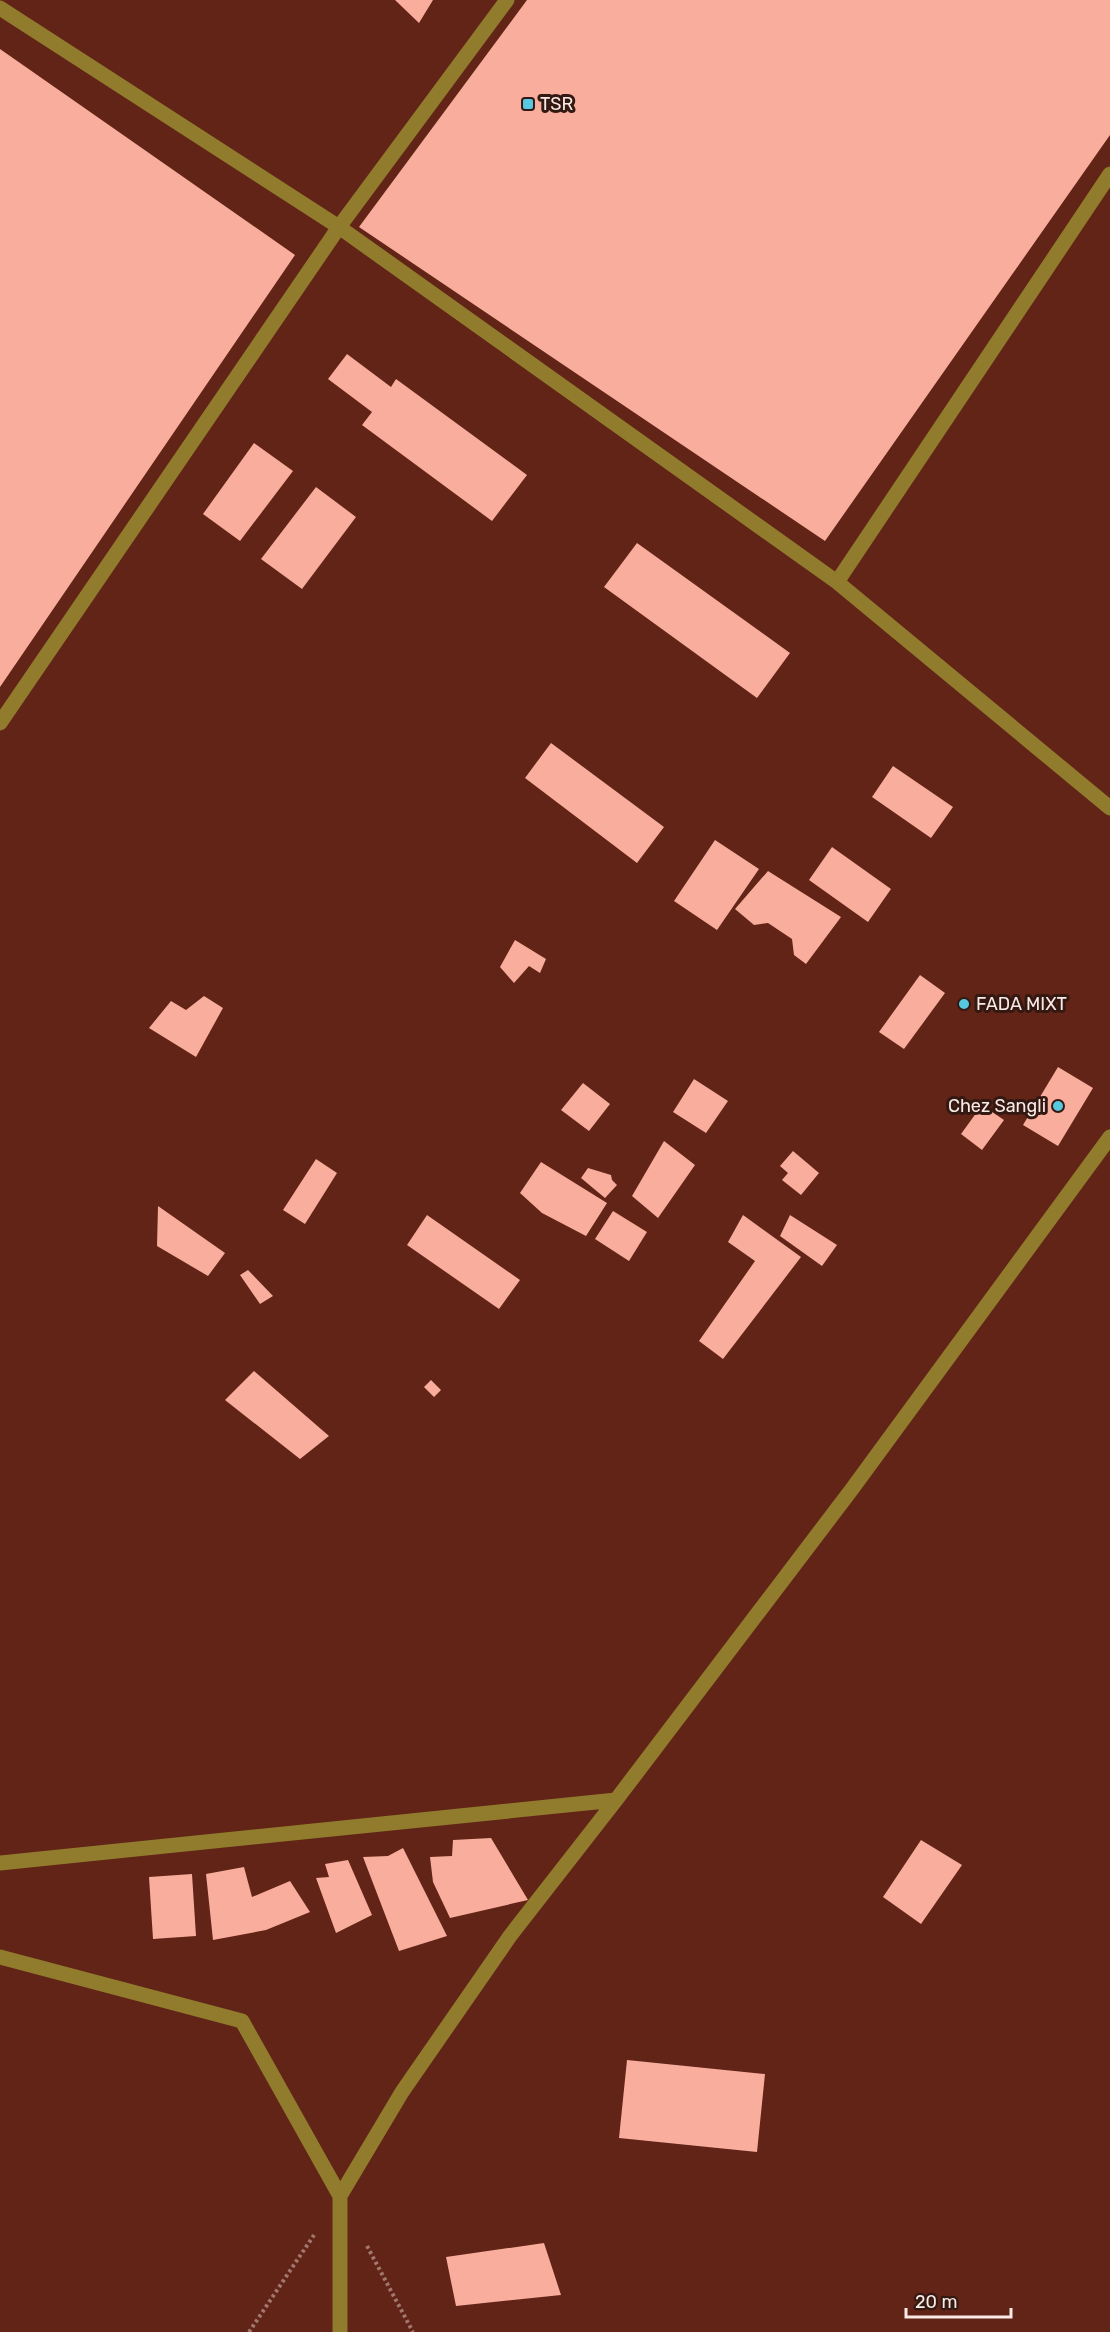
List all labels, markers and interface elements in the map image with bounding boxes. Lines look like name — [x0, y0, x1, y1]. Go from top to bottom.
place label: TSR — [540, 93, 574, 115]
marker: TSR — [521, 97, 535, 111]
place label: FADA MIXT — [976, 993, 1067, 1015]
marker: FADA MIXT — [957, 997, 971, 1011]
place label: Chez Sangli — [948, 1095, 1046, 1117]
marker: Chez Sangli — [1051, 1099, 1065, 1113]
scale bar — [906, 2281, 1011, 2319]
text: 20 m — [915, 2291, 957, 2313]

